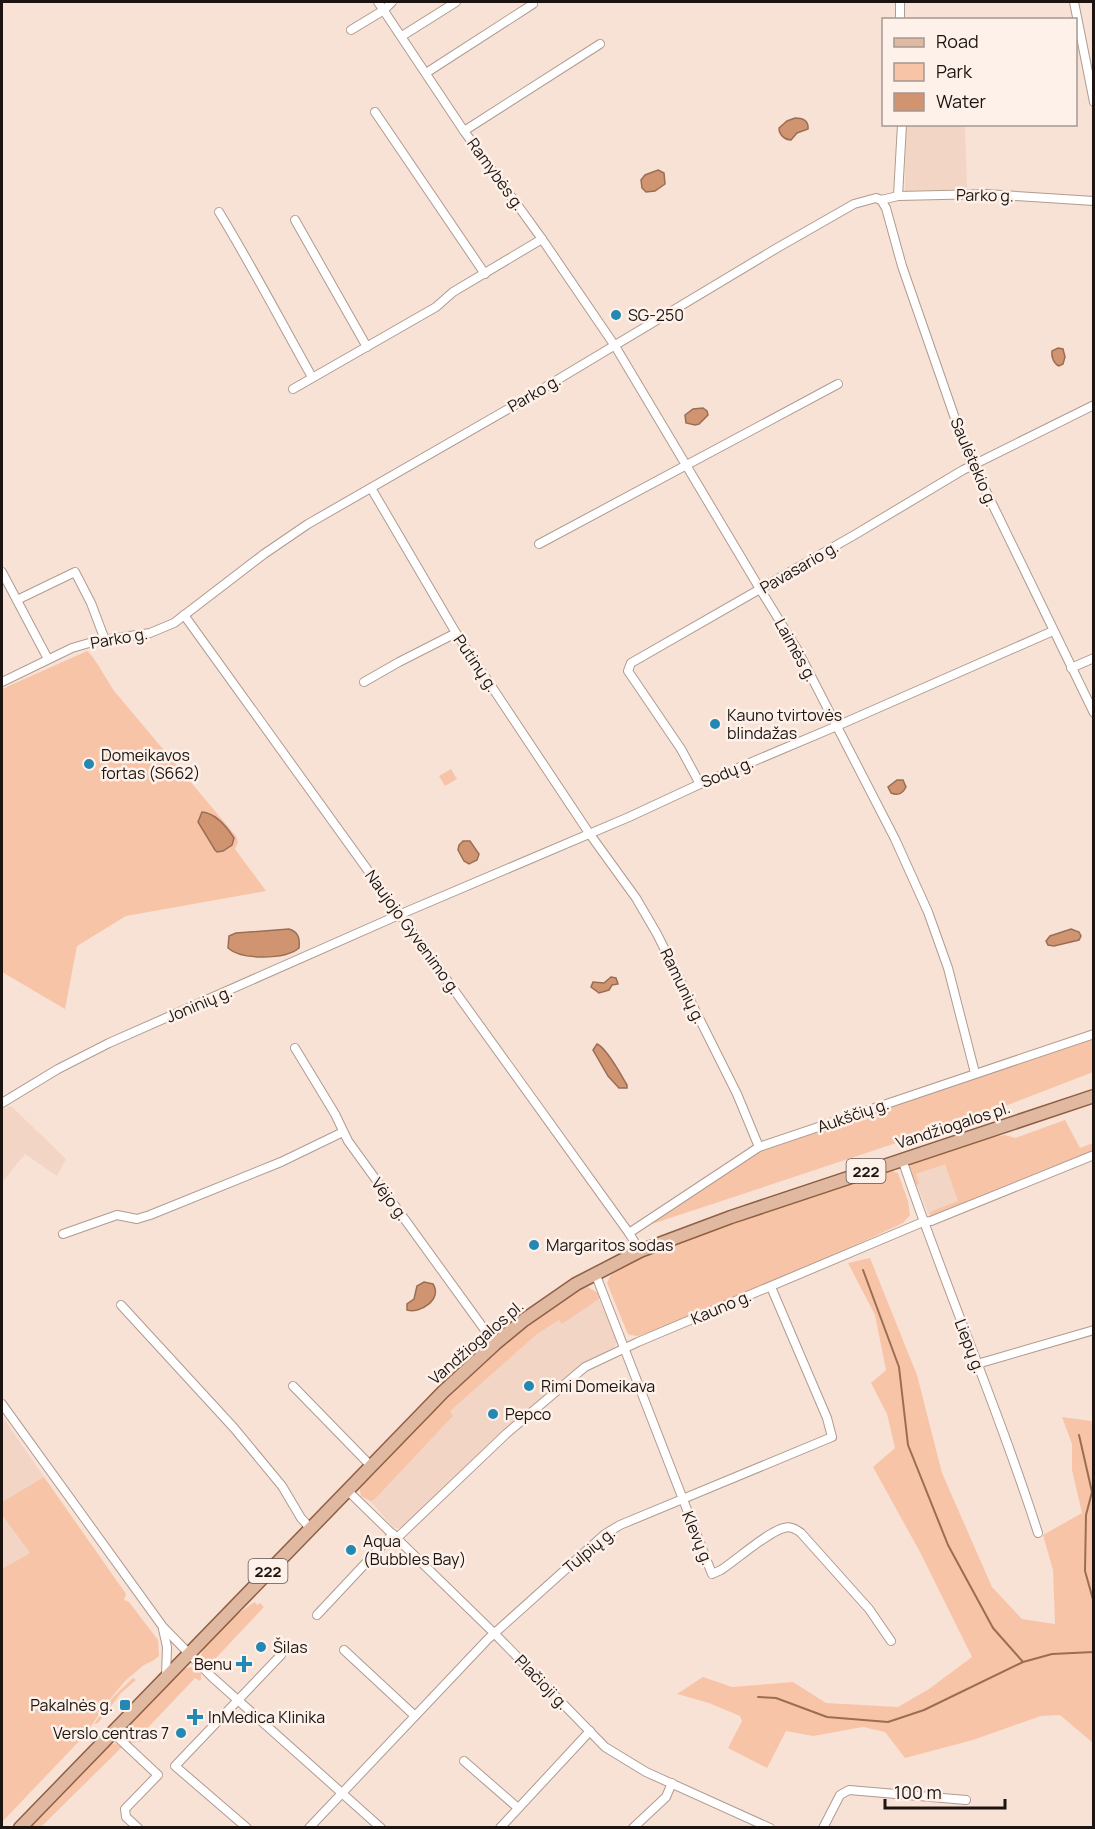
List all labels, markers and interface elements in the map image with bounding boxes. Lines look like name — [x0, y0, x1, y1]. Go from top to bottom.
legend — [882, 18, 1077, 126]
text: Road — [936, 29, 979, 53]
text: Park — [936, 59, 973, 83]
text: Water — [936, 89, 986, 113]
street label: Ramybės g. — [462, 133, 530, 215]
street label: Parko g. — [956, 183, 1014, 207]
place label: SG-250 — [628, 304, 684, 326]
marker: SG-250 — [609, 308, 623, 322]
street label: Parko g. — [503, 369, 565, 417]
street label: Saulėtekio g. — [945, 414, 1003, 510]
street label: Pavasario g. — [756, 536, 842, 598]
street label: Laimės g. — [770, 615, 822, 685]
street label: Parko g. — [89, 622, 149, 654]
street label: Putinų g. — [449, 630, 503, 696]
place label: Kauno tvirtovės blindažas — [727, 704, 842, 744]
marker: Kauno tvirtovės blindažas — [708, 717, 722, 731]
place label: Domeikavos fortas (S662) — [101, 744, 200, 784]
street label: Sodų g. — [697, 751, 757, 793]
marker: Domeikavos fortas (S662) — [82, 757, 96, 771]
street label: Naujojo Gyvenimo g. — [360, 865, 466, 999]
street label: Ramunių g. — [655, 945, 711, 1027]
street label: Joninių g. — [163, 980, 235, 1028]
street label: Aukščių g. — [814, 1092, 892, 1138]
street label: Vandžiogalos pl. — [893, 1096, 1013, 1154]
road number: 222 — [846, 1159, 886, 1183]
street label: Vėjo g. — [367, 1173, 413, 1225]
place label: Margaritos sodas — [546, 1234, 673, 1256]
marker: Margaritos sodas — [527, 1238, 541, 1252]
street label: Kauno g. — [687, 1284, 755, 1330]
street label: Vandžiogalos pl. — [424, 1295, 528, 1389]
street label: Liepų g. — [950, 1316, 990, 1376]
place label: Rimi Domeikava — [541, 1375, 655, 1397]
marker: Rimi Domeikava — [522, 1379, 536, 1393]
place label: Pepco — [505, 1403, 551, 1425]
marker: Pepco — [486, 1407, 500, 1421]
street label: Klevų g. — [677, 1508, 719, 1568]
street label: Tulpių g. — [558, 1522, 620, 1578]
place label: Aqua (Bubbles Bay) — [363, 1530, 466, 1570]
marker: Aqua (Bubbles Bay) — [344, 1543, 358, 1557]
road number: 222 — [248, 1559, 288, 1583]
place label: Šilas — [273, 1636, 308, 1658]
marker: Šilas — [254, 1640, 268, 1654]
street label: Plačioji g. — [510, 1650, 574, 1714]
place label: Benu — [194, 1653, 232, 1675]
marker: Benu — [237, 1657, 251, 1671]
place label: Pakalnės g. — [30, 1694, 113, 1716]
marker: Pakalnės g. — [118, 1698, 132, 1712]
place label: InMedica Klinika — [208, 1706, 325, 1728]
marker: InMedica Klinika — [186, 1708, 204, 1726]
place label: Verslo centras 7 — [53, 1722, 169, 1744]
marker: Verslo centras 7 — [174, 1726, 188, 1740]
scale bar — [885, 1772, 1005, 1810]
text: 100 m — [894, 1780, 942, 1804]

